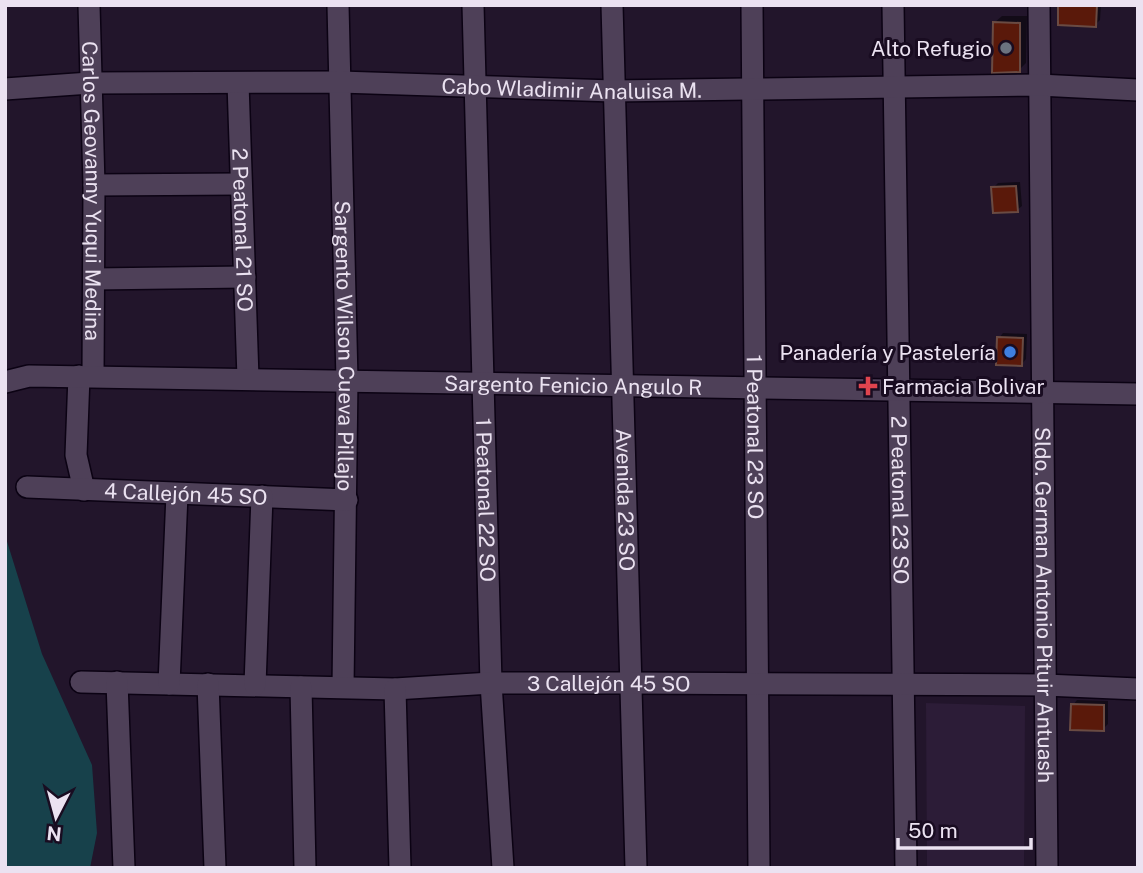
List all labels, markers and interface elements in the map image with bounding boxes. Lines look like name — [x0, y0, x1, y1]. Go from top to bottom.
place label: Alto Refugio — [871, 36, 992, 61]
marker: Alto Refugio — [998, 40, 1014, 56]
street label: Carlos Geovanny Yuqui Medina — [78, 41, 107, 341]
street label: Cabo Wladimir Analuisa M. — [441, 73, 702, 104]
street label: 2 Peatonal 21 SO — [228, 147, 258, 312]
street label: Sargento Wilson Cueva Pillajo — [330, 200, 360, 491]
place label: Panadería y Pastelería — [779, 340, 996, 365]
marker: Panadería y Pastelería — [1002, 344, 1018, 360]
street label: 1 Peatonal 23 SO — [742, 354, 769, 520]
street label: Sargento Fenicio Angulo R — [444, 370, 703, 399]
place label: Farmacia Bolivar — [882, 374, 1045, 399]
marker: Farmacia Bolivar — [860, 378, 876, 394]
street label: 2 Peatonal 23 SO — [887, 415, 914, 585]
street label: 1 Peatonal 22 SO — [471, 417, 501, 582]
street label: Sldo. German Antonio Pituir Antuash — [1030, 427, 1059, 783]
street label: Avenida 23 SO — [611, 428, 640, 571]
street label: 4 Callejón 45 SO — [104, 478, 268, 509]
street label: 3 Callejón 45 SO — [527, 670, 691, 696]
north arrow — [21, 782, 91, 852]
scale bar — [898, 806, 1031, 850]
text: 50 m — [908, 818, 958, 843]
text: N — [46, 822, 63, 846]

